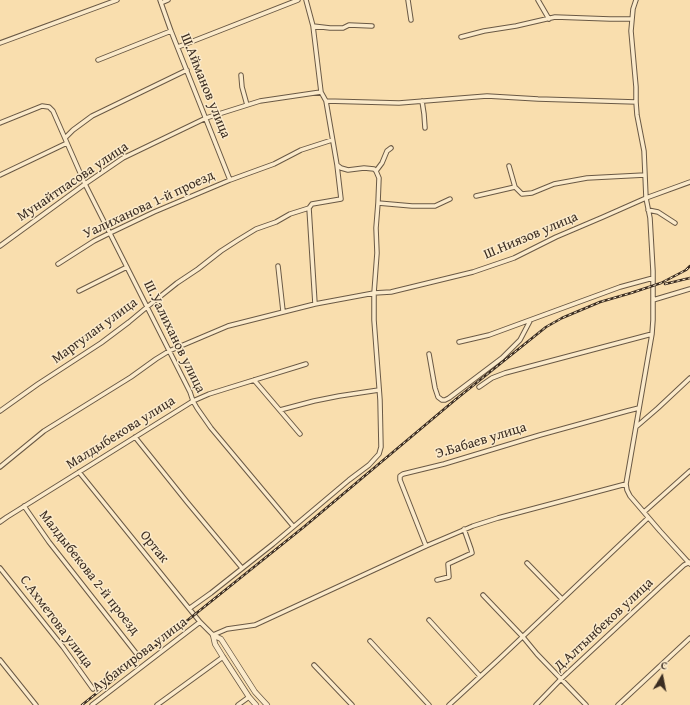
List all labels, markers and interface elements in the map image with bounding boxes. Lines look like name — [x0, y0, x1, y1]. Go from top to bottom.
street label: Ш.Айманов улица — [176, 31, 234, 141]
street label: Мунайтпасова улица — [14, 139, 132, 225]
street label: Уалиханова 1-й проезд — [81, 167, 217, 243]
street label: Ш.Ниязов улица — [481, 209, 581, 263]
street label: Ш.Уалиханов улица — [139, 278, 209, 396]
street label: Маргулан улица — [49, 294, 141, 368]
street label: Малдыбекова улица — [63, 393, 179, 473]
street label: Э.Бабаев улица — [434, 419, 528, 463]
street label: Малдыбекова 2-й проезд — [35, 507, 143, 639]
street label: Ортак — [136, 527, 172, 567]
street label: С.Ахметова улица — [16, 572, 96, 672]
street label: Д.Алтынбеков улица — [551, 575, 657, 675]
street label: Аубакирова улица — [89, 614, 191, 696]
north arrow — [642, 657, 682, 697]
text: С — [660, 657, 669, 674]

